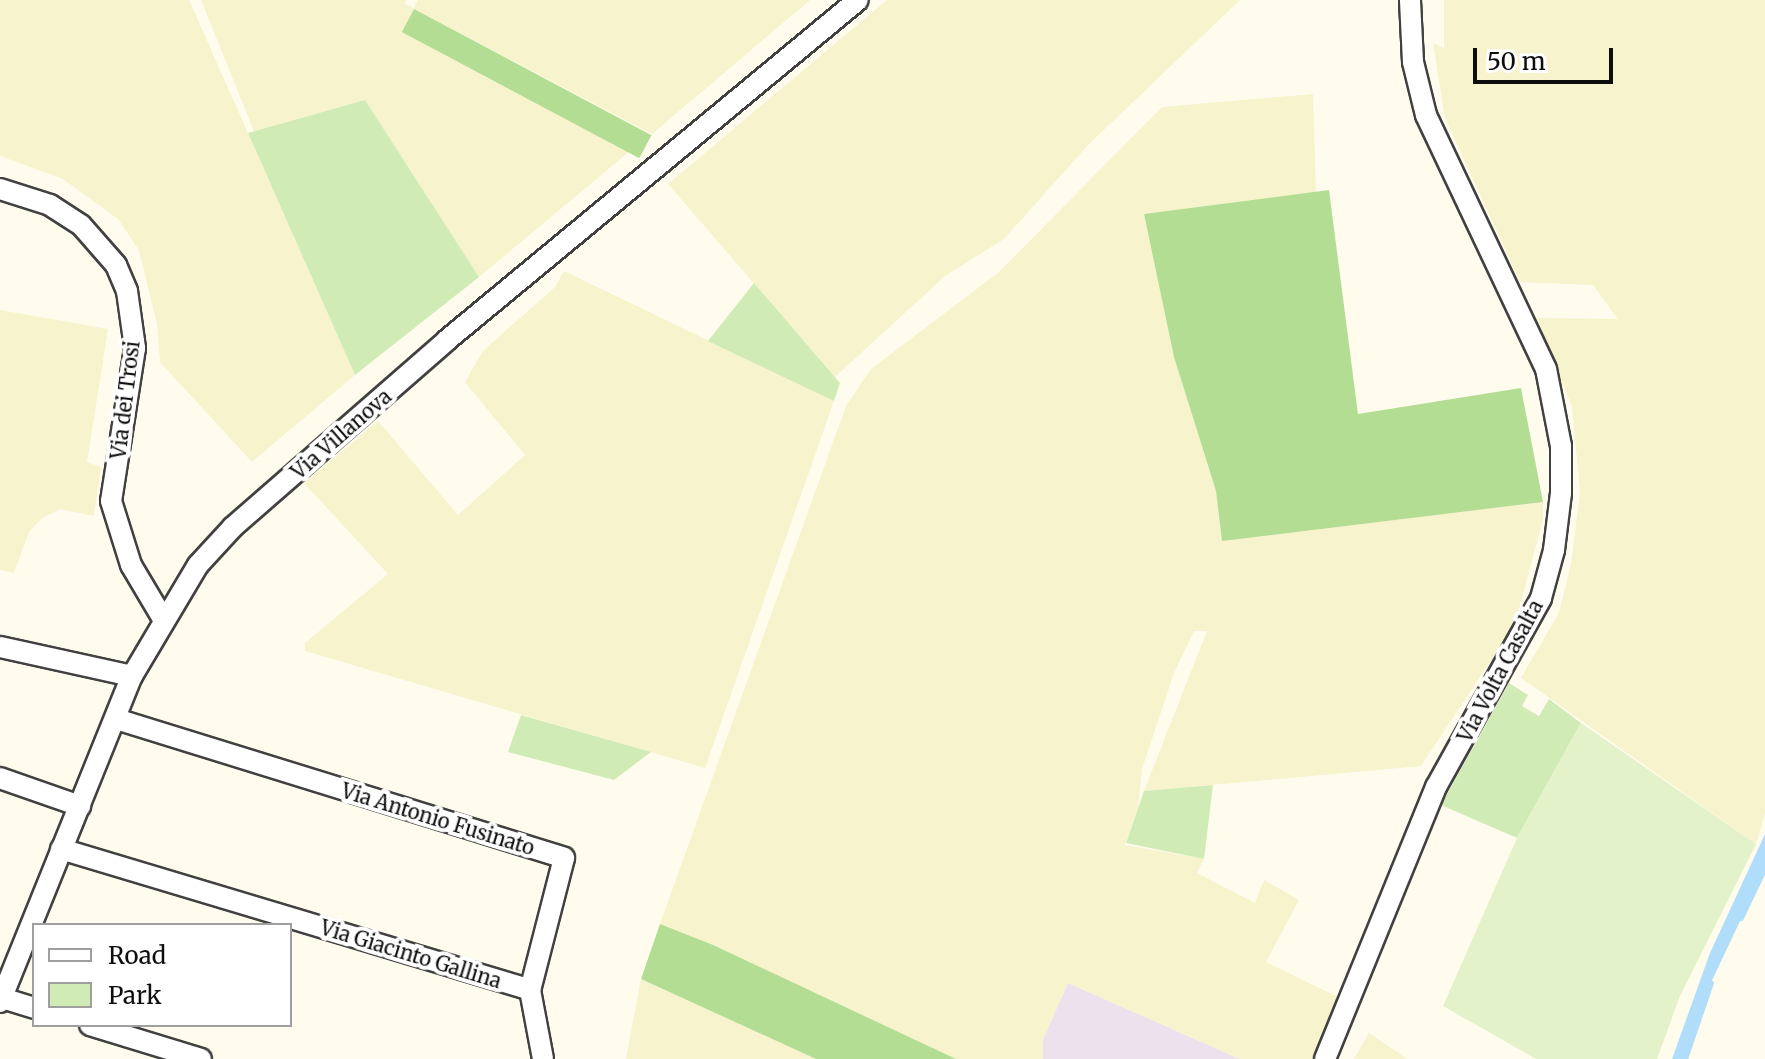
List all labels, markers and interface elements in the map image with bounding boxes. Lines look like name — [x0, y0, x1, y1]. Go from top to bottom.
scale bar — [1477, 32, 1617, 82]
text: 50 m — [1487, 46, 1546, 77]
street label: Via dei Trosi — [106, 339, 144, 461]
street label: Via Villanova — [286, 384, 396, 484]
street label: Via Volta Casalta — [1452, 596, 1548, 746]
street label: Via Antonio Fusinato — [339, 778, 537, 860]
street label: Via Giacinto Gallina — [318, 915, 504, 993]
legend — [32, 923, 292, 1027]
text: Road — [108, 940, 166, 971]
text: Park — [108, 980, 161, 1011]

